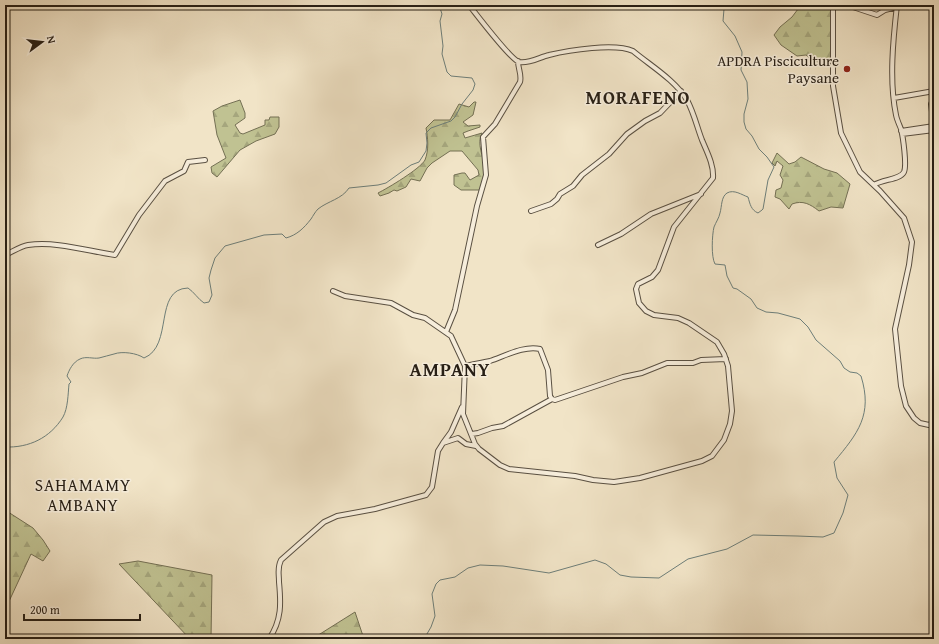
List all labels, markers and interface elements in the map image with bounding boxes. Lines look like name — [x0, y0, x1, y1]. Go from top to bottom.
north arrow — [22, 22, 62, 62]
text: N — [43, 34, 61, 46]
place label: APDRA Pisciculture Paysane — [717, 50, 839, 88]
marker: APDRA Pisciculture Paysane — [842, 64, 852, 74]
district label: MORAFENO — [586, 83, 690, 111]
district label: AMPANY — [409, 355, 491, 383]
district label: SAHAMAMY AMBANY — [35, 472, 131, 517]
scale bar — [24, 596, 140, 622]
text: 200 m — [30, 601, 60, 618]

